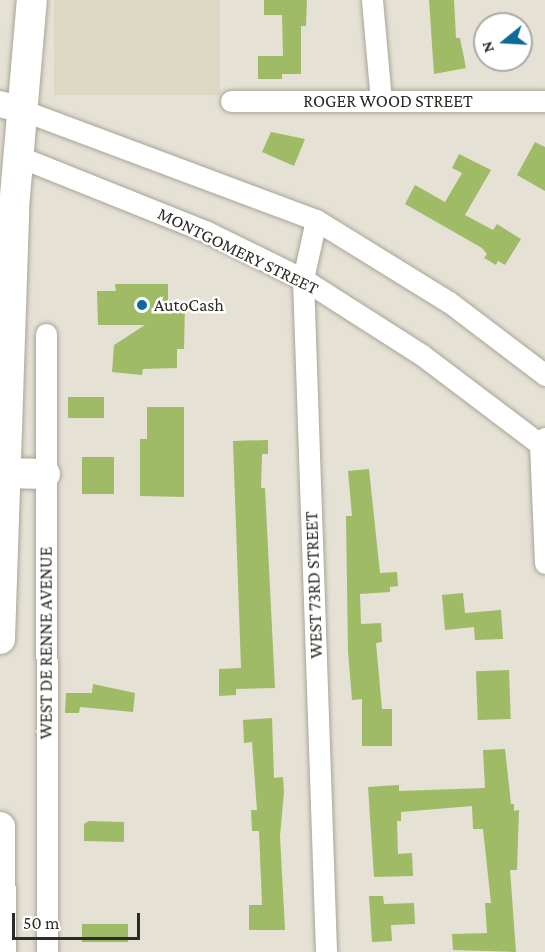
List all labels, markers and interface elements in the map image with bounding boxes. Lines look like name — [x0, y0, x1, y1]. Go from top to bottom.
north arrow — [473, 12, 533, 72]
text: N — [478, 39, 497, 55]
street label: ROGER WOOD STREET — [303, 90, 473, 112]
street label: MONTGOMERY STREET — [154, 203, 322, 299]
place label: AutoCash — [154, 294, 224, 316]
marker: AutoCash — [135, 298, 149, 312]
street label: WEST 73RD STREET — [301, 511, 327, 659]
street label: WEST DE RENNE AVENUE — [35, 547, 57, 739]
scale bar — [15, 901, 142, 939]
text: 50 m — [23, 913, 60, 933]

